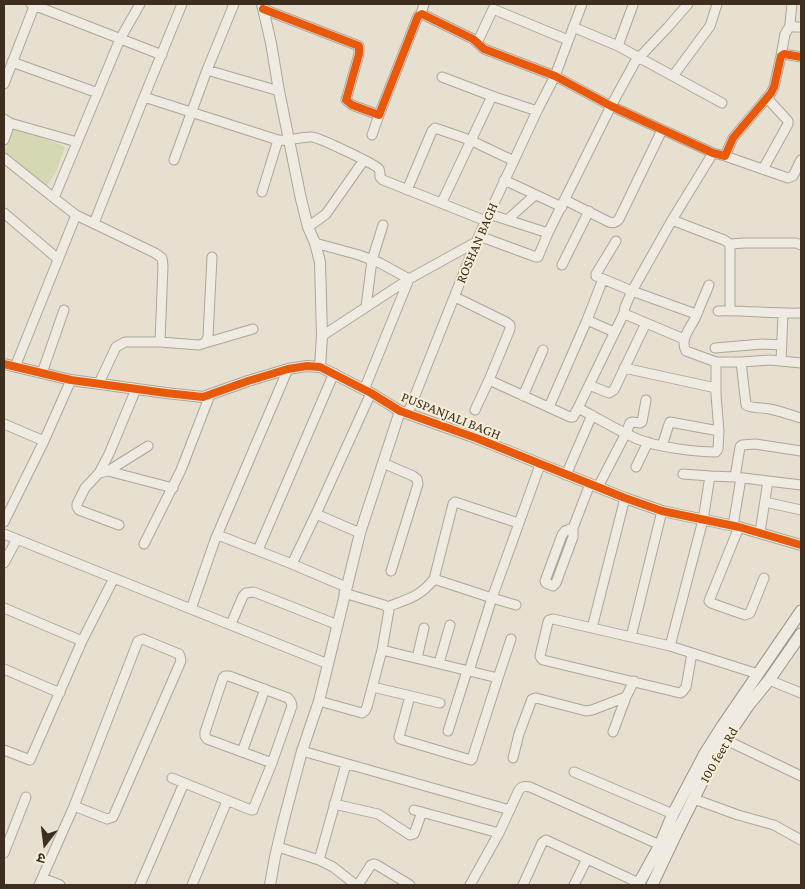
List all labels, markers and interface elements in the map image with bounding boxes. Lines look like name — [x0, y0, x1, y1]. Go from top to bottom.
street label: ROSHAN BAGH — [452, 200, 502, 286]
street label: PUSPANJALI BAGH — [399, 388, 503, 444]
street label: 100 feet Rd — [696, 724, 742, 786]
north arrow — [20, 819, 70, 869]
text: उ — [35, 850, 47, 867]

